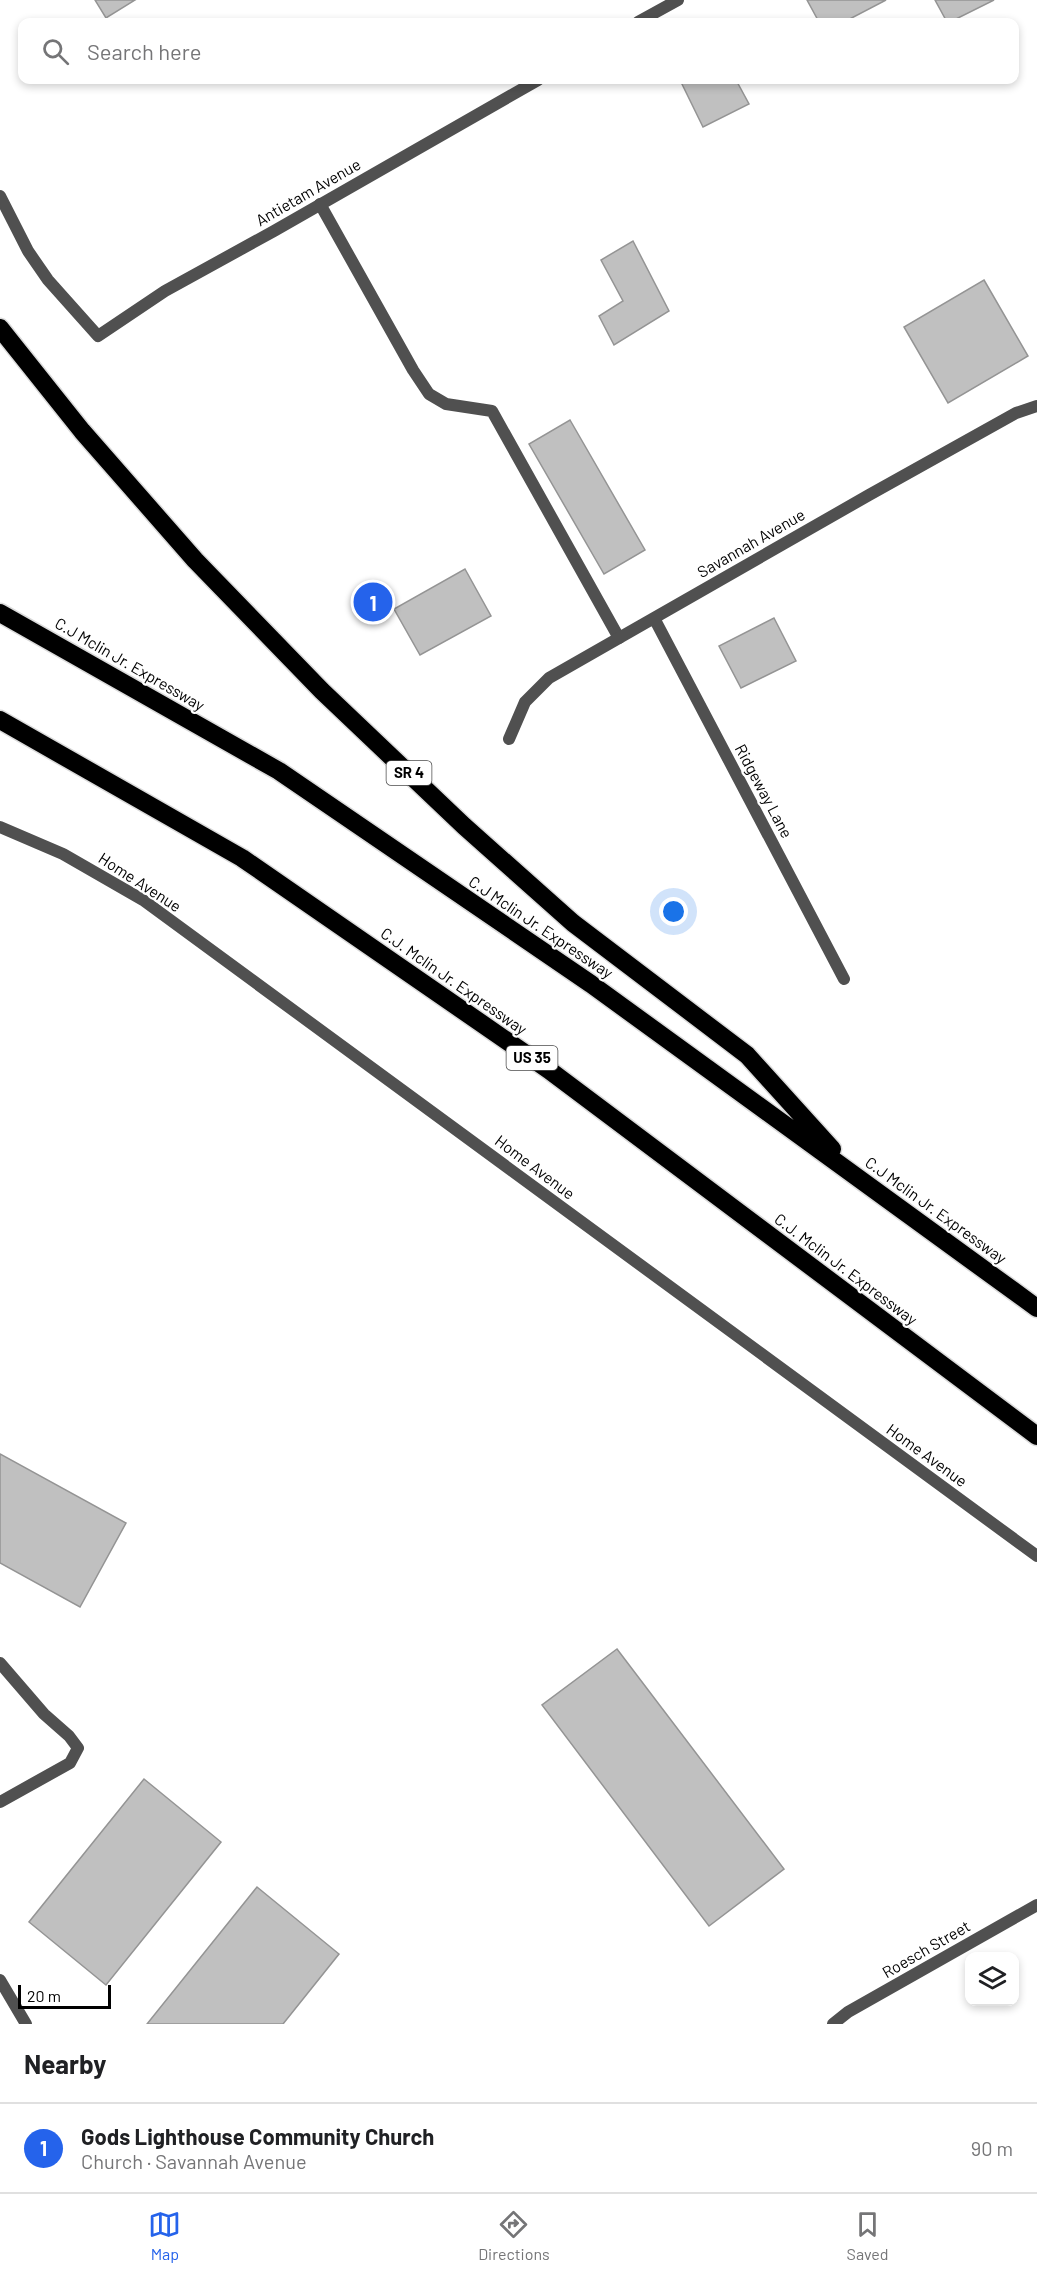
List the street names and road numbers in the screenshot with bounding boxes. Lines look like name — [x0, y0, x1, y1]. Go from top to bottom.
street label: Antietam Avenue — [252, 154, 364, 229]
street label: Savannah Avenue — [694, 504, 808, 581]
street label: C.J Mclin Jr. Expressway — [52, 613, 209, 715]
street label: Ridgeway Lane — [732, 740, 797, 841]
road number: SR 4 — [386, 761, 432, 785]
street label: Home Avenue — [95, 848, 185, 915]
street label: C.J Mclin Jr. Expressway — [466, 871, 617, 982]
street label: C.J. Mclin Jr. Expressway — [378, 923, 531, 1039]
road number: US 35 — [506, 1046, 558, 1070]
street label: Home Avenue — [492, 1130, 579, 1203]
street label: C.J Mclin Jr. Expressway — [862, 1152, 1011, 1268]
street label: C.J. Mclin Jr. Expressway — [771, 1209, 922, 1329]
street label: Home Avenue — [883, 1419, 971, 1490]
street label: Roesch Street — [878, 1916, 973, 1981]

